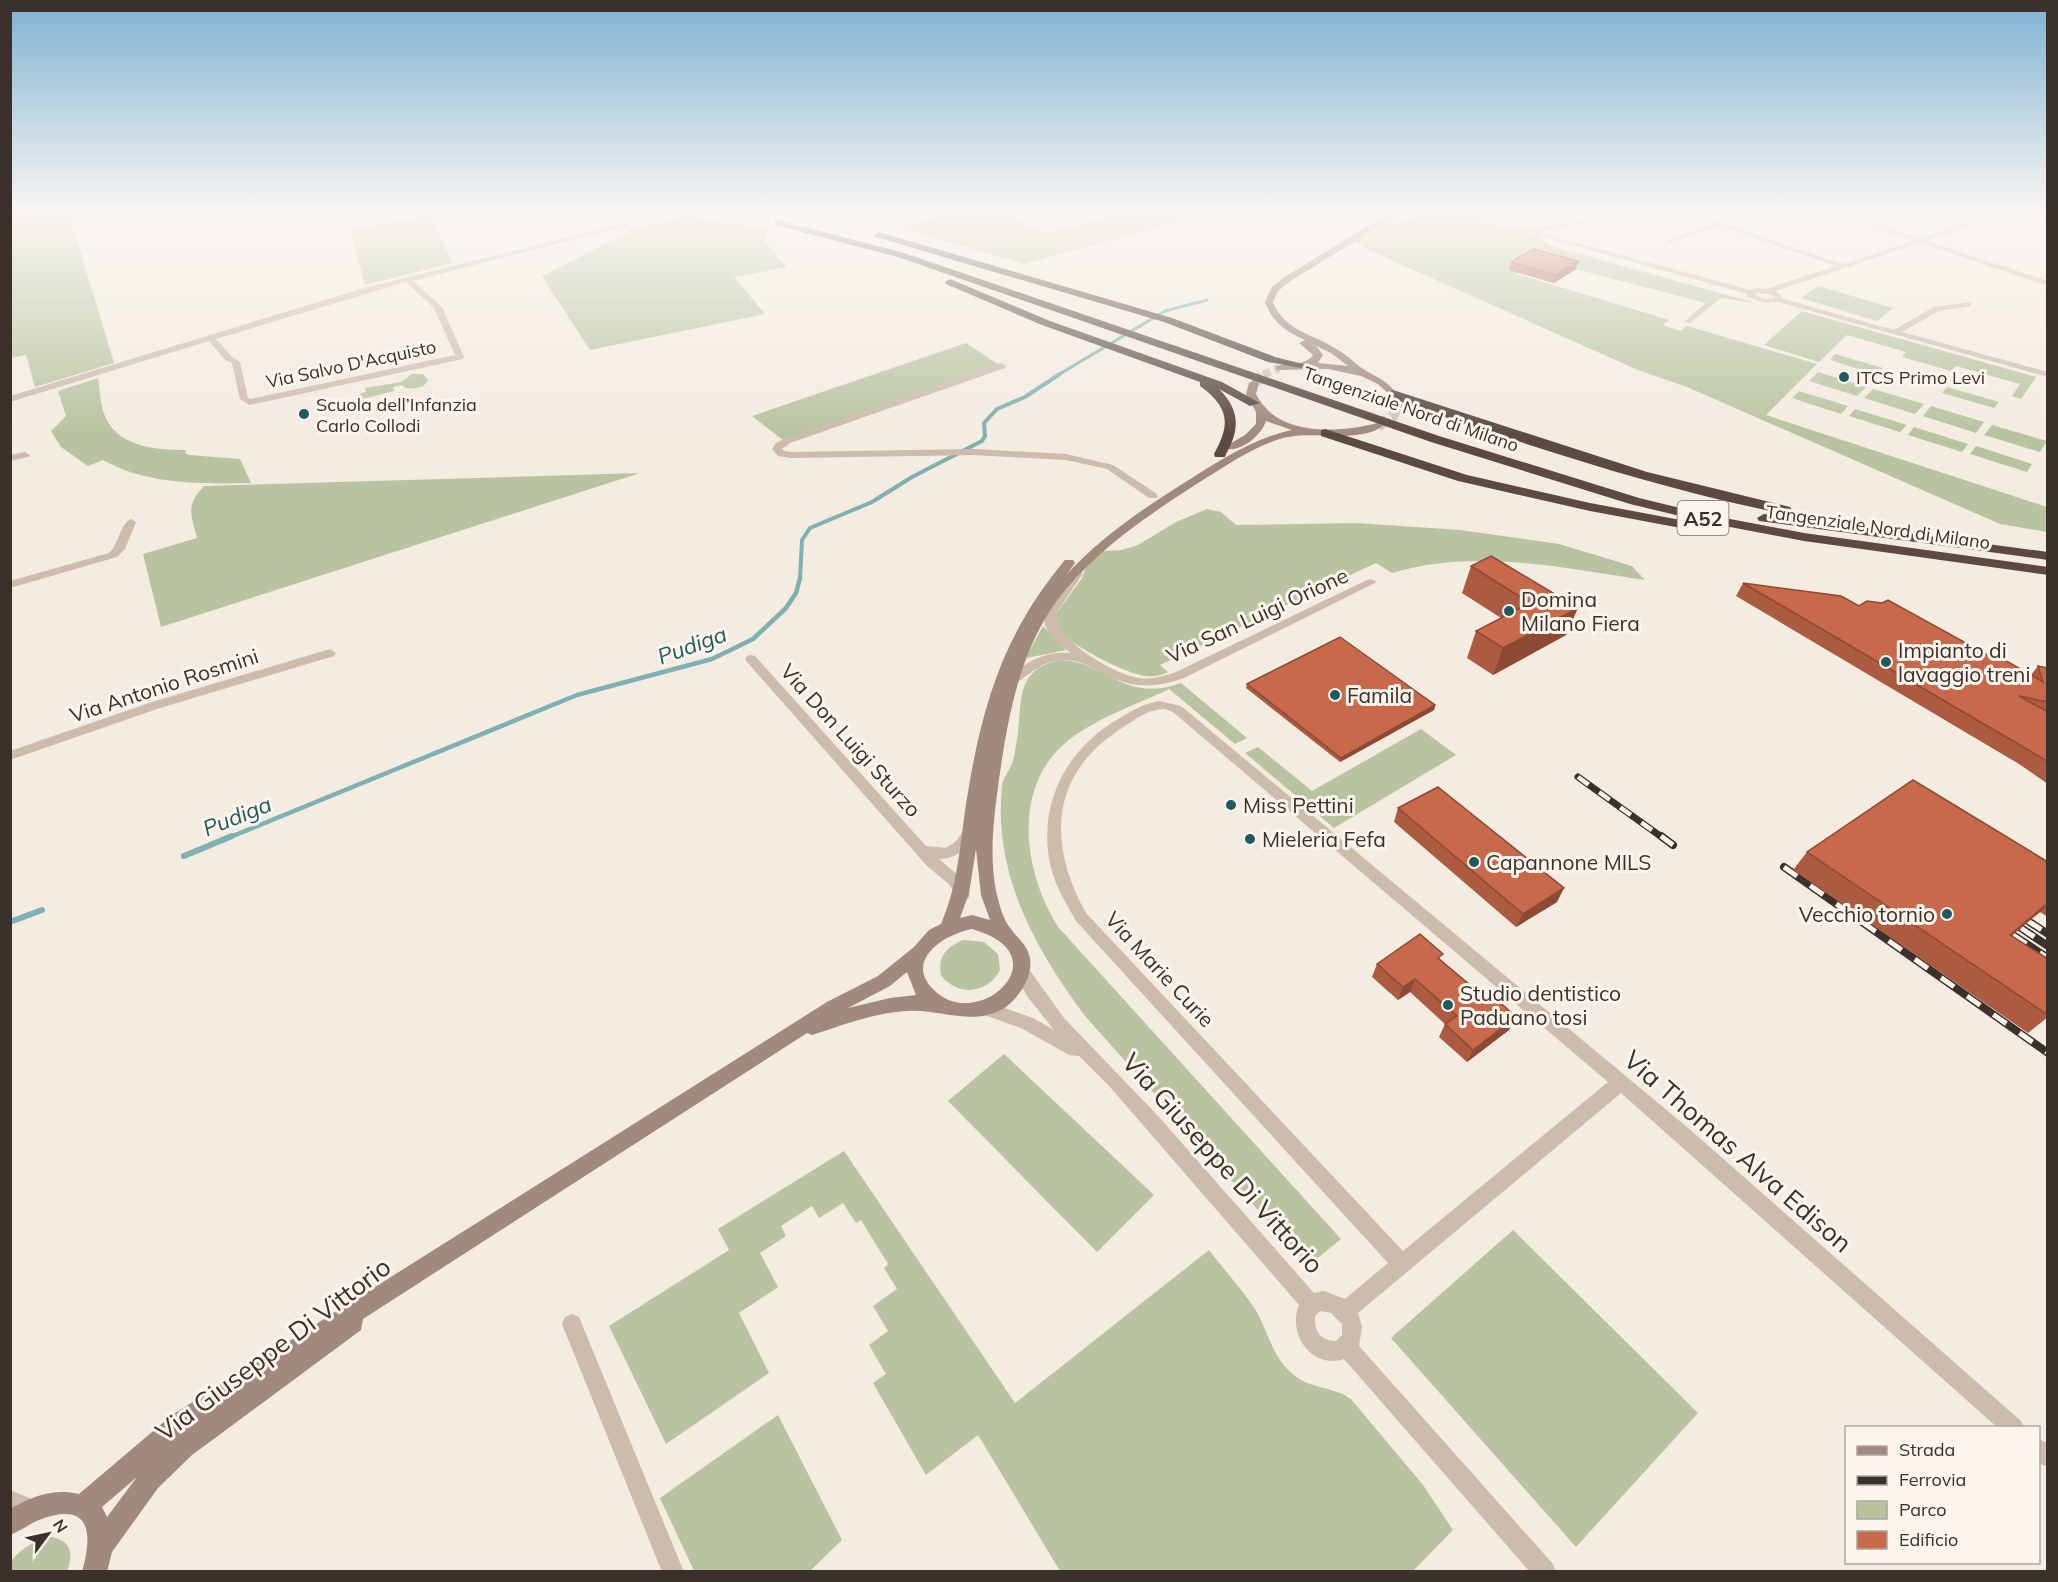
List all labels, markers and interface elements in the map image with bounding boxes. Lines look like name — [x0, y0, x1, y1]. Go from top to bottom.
street label: Via Salvo D'Acquisto — [264, 335, 438, 393]
street label: Tangenziale Nord di Milano — [1300, 361, 1522, 457]
place label: ITCS Primo Levi — [1856, 366, 1985, 389]
marker: ITCS Primo Levi — [1837, 370, 1851, 384]
place label: Scuola dell’Infanzia Carlo Collodi — [316, 393, 477, 437]
marker: Scuola dell’Infanzia Carlo Collodi — [297, 407, 311, 421]
street label: Tangenziale Nord di Milano — [1764, 500, 1992, 554]
road number: A52 — [1678, 501, 1728, 535]
street label: Via San Luigi Orione — [1162, 562, 1352, 668]
place label: Domina Milano Fiera — [1521, 586, 1640, 636]
marker: Domina Milano Fiera — [1502, 604, 1516, 618]
water label: Pudiga — [653, 620, 731, 670]
place label: Impianto di lavaggio treni — [1898, 637, 2030, 687]
street label: Via Antonio Rosmini — [66, 642, 262, 728]
marker: Impianto di lavaggio treni — [1879, 655, 1893, 669]
street label: Via Don Luigi Sturzo — [775, 658, 927, 822]
place label: Famila — [1347, 682, 1412, 708]
marker: Famila — [1328, 688, 1342, 702]
water label: Pudiga — [198, 790, 276, 842]
place label: Miss Pettini — [1243, 792, 1354, 818]
marker: Miss Pettini — [1224, 798, 1238, 812]
place label: Mieleria Fefa — [1262, 826, 1386, 852]
marker: Mieleria Fefa — [1243, 832, 1257, 846]
place label: Capannone MILS — [1486, 849, 1651, 875]
marker: Capannone MILS — [1467, 855, 1481, 869]
place label: Vecchio tornio — [1799, 901, 1935, 927]
street label: Via Marie Curie — [1100, 906, 1220, 1032]
marker: Vecchio tornio — [1940, 907, 1954, 921]
place label: Studio dentistico Paduano tosi — [1460, 980, 1621, 1030]
marker: Studio dentistico Paduano tosi — [1441, 998, 1455, 1012]
street label: Via Thomas Alva Edison — [1617, 1043, 1859, 1259]
street label: Via Giuseppe Di Vittorio — [1115, 1046, 1331, 1280]
street label: Via Giuseppe Di Vittorio — [149, 1250, 397, 1448]
legend — [1845, 1426, 2040, 1564]
text: Strada — [1899, 1438, 1955, 1461]
text: Ferrovia — [1899, 1468, 1966, 1491]
text: Parco — [1899, 1498, 1947, 1521]
north arrow — [18, 1504, 78, 1564]
text: N — [49, 1515, 72, 1536]
text: Edificio — [1899, 1528, 1958, 1551]

